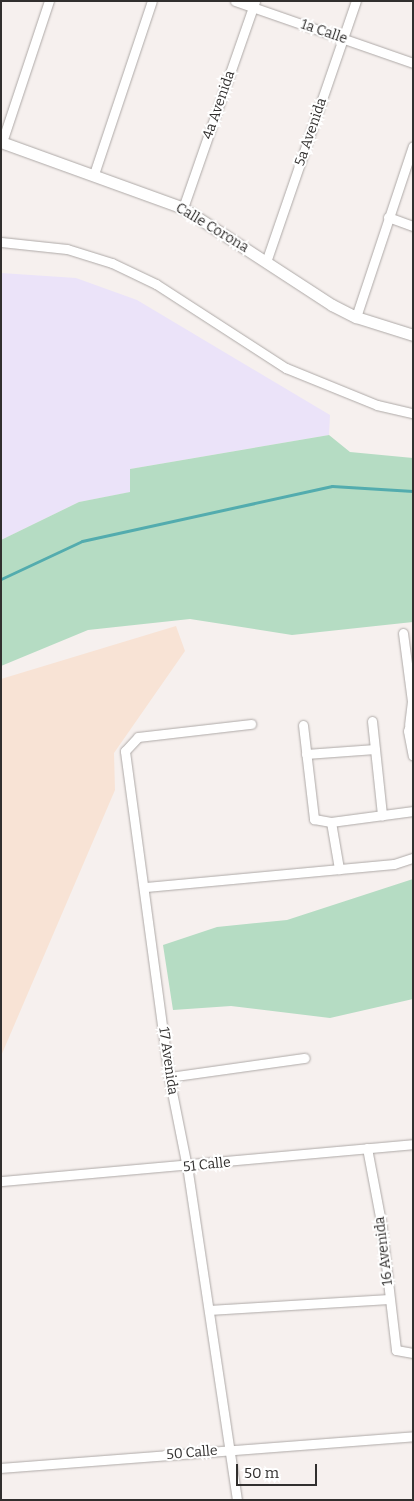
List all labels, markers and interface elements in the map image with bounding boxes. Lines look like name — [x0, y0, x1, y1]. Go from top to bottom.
street label: 1a Calle — [298, 16, 350, 48]
street label: 4a Avenida — [199, 68, 239, 142]
street label: 5a Avenida — [292, 96, 330, 168]
street label: Calle Corona — [173, 200, 251, 256]
street label: 17 Avenida — [155, 1026, 181, 1096]
street label: 51 Calle — [182, 1154, 232, 1176]
street label: 16 Avenida — [371, 1215, 397, 1287]
street label: 50 Calle — [166, 1442, 218, 1464]
scale bar — [239, 1454, 320, 1486]
text: 50 m — [244, 1464, 279, 1482]

